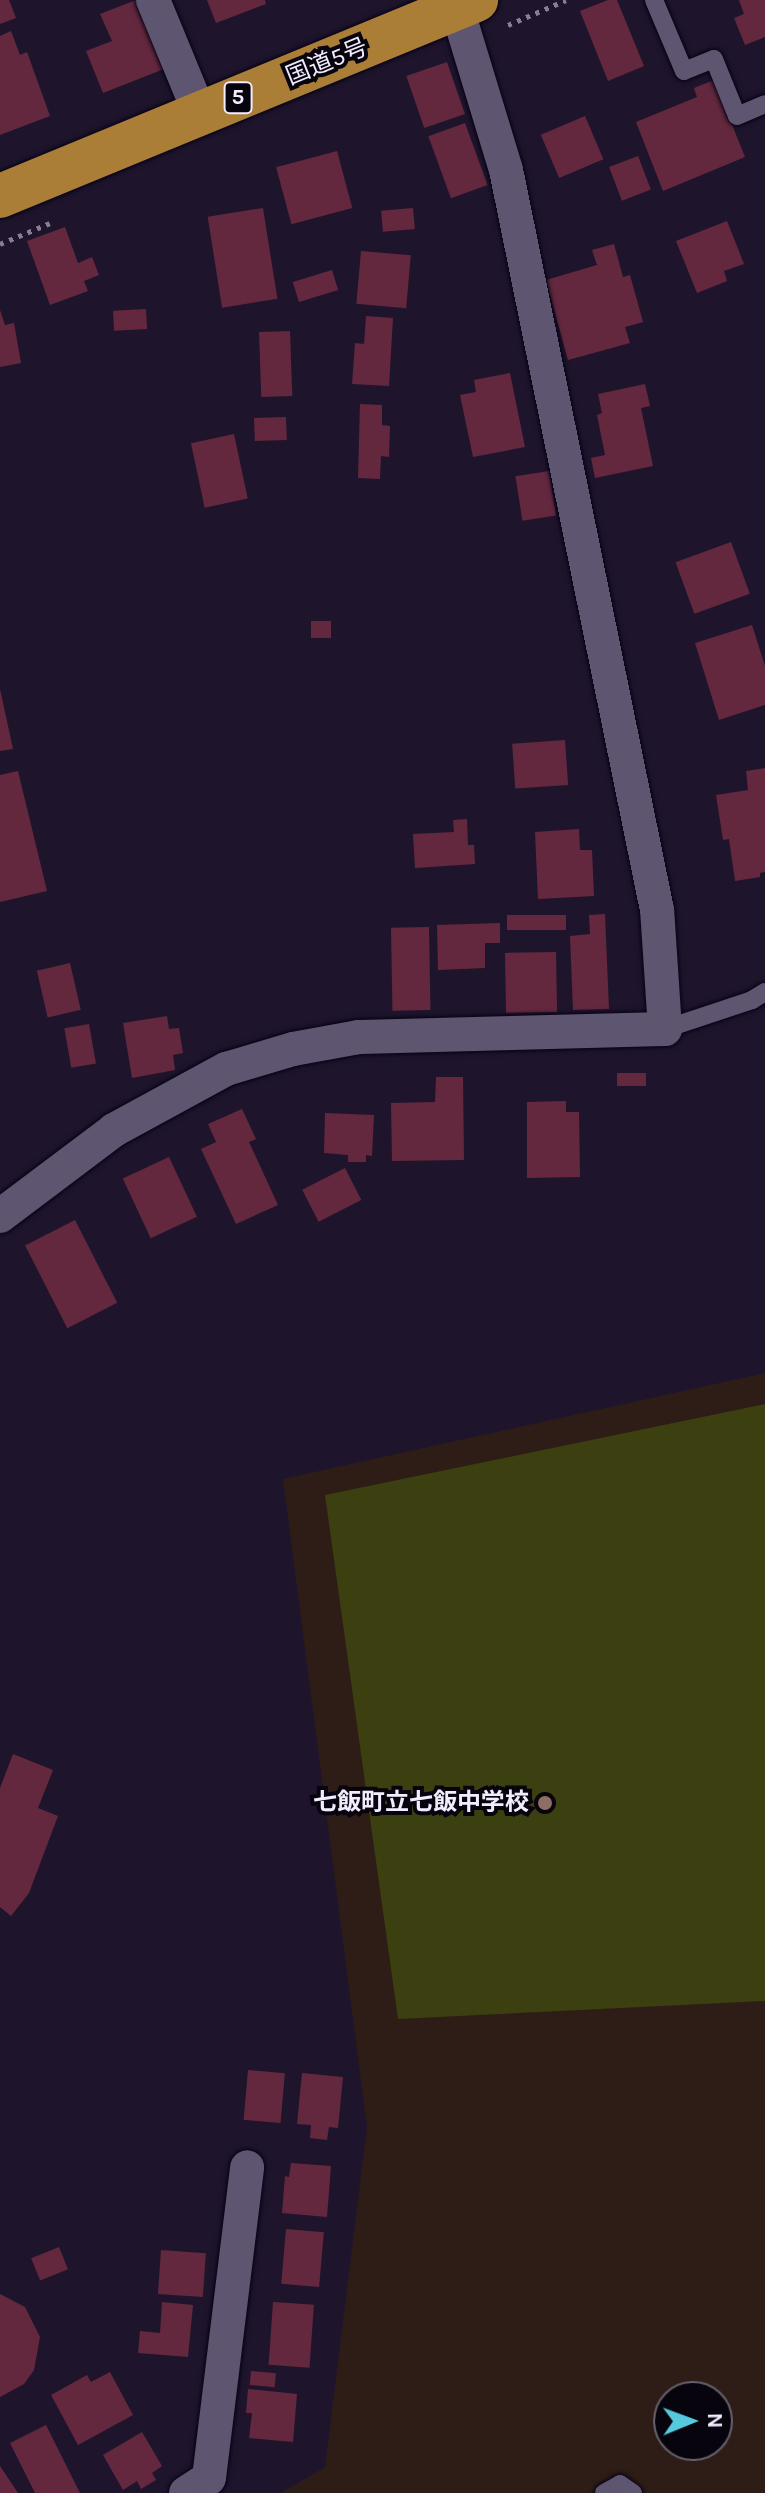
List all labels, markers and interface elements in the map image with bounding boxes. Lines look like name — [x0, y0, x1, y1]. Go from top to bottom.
street label: 国道5号 — [282, 33, 372, 91]
road number: 5 — [222, 80, 254, 116]
place label: 七飯町立七飯中学校 — [313, 1789, 529, 1817]
marker: 七飯町立七飯中学校 — [536, 1794, 554, 1812]
north arrow — [653, 2381, 733, 2461]
text: N — [702, 2412, 728, 2429]

